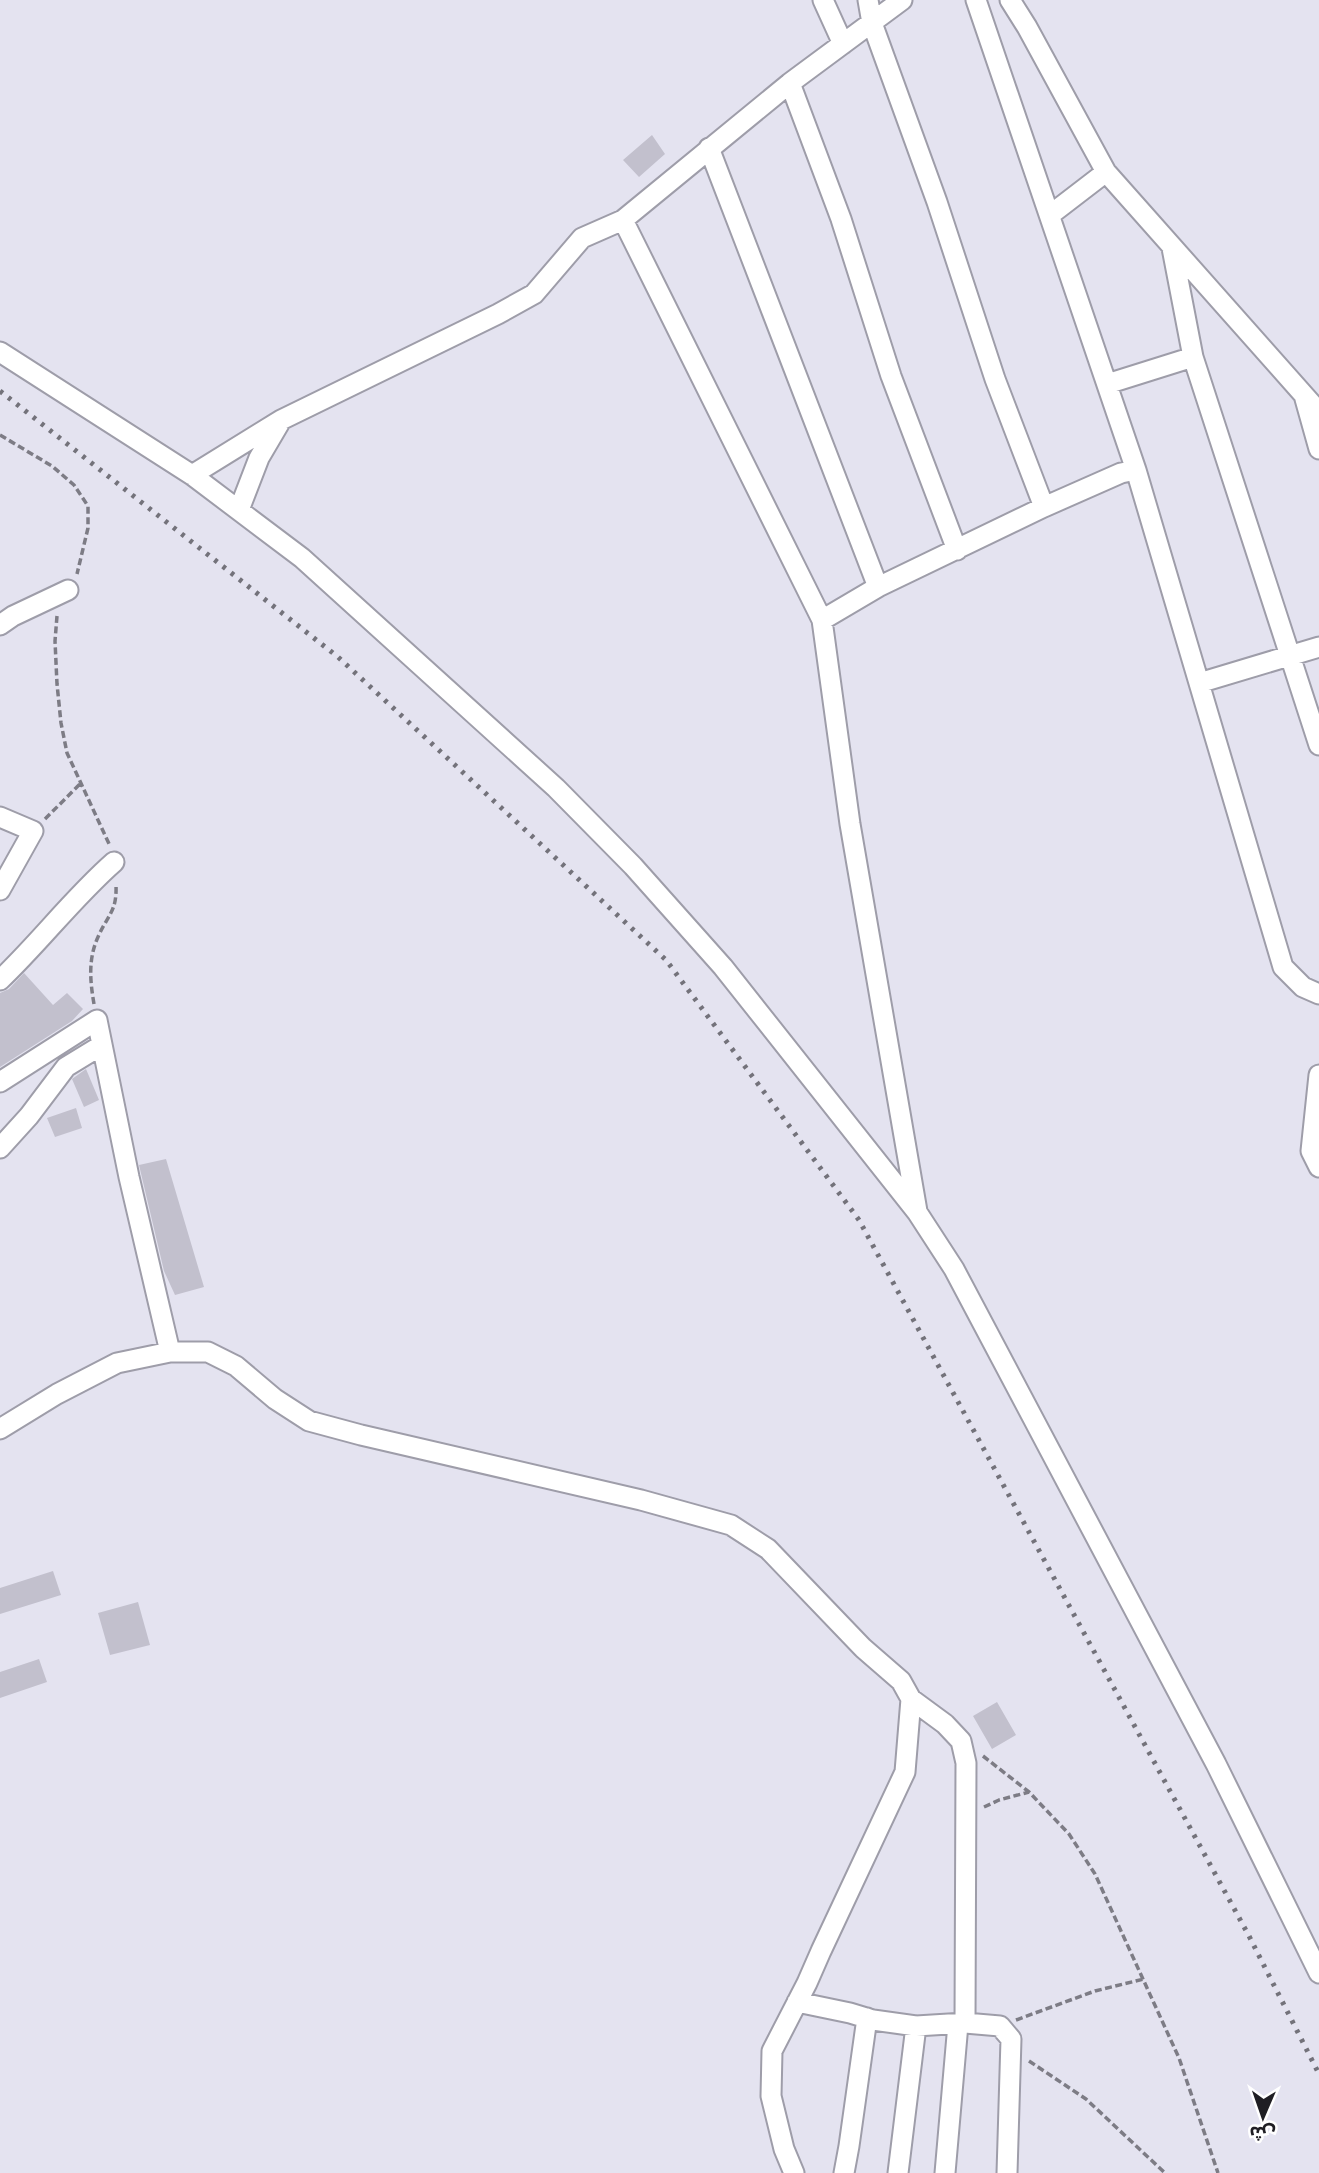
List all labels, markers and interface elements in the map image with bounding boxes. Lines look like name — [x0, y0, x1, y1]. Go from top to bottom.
north arrow — [1228, 2082, 1298, 2152]
text: ش — [1249, 2122, 1276, 2146]

